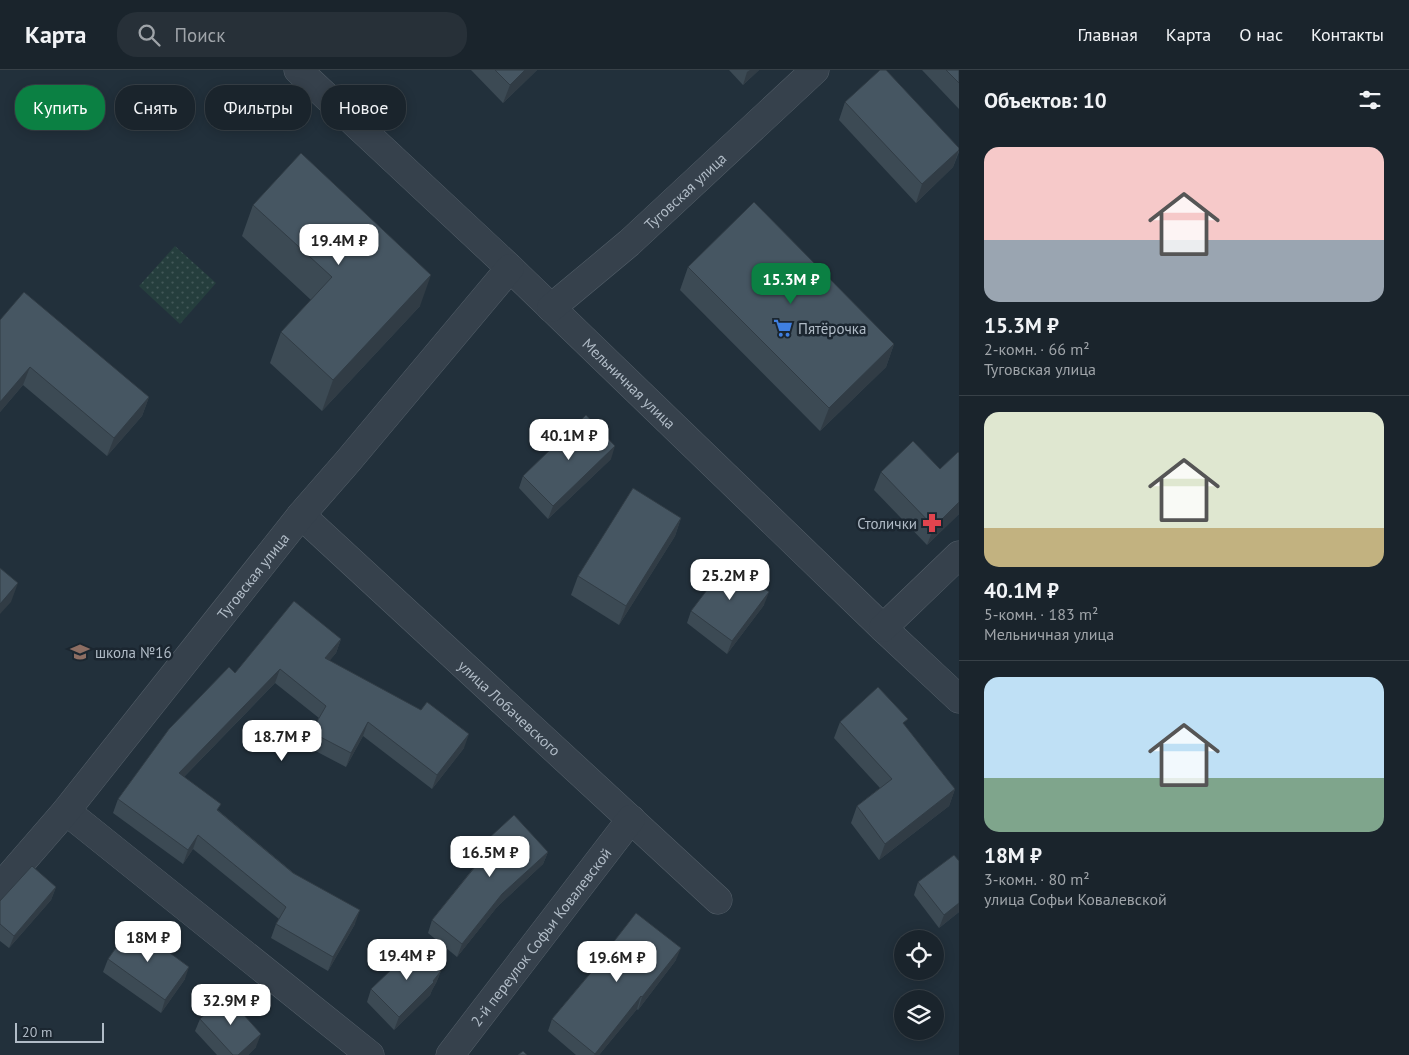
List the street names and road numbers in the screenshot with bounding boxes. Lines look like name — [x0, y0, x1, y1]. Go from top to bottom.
street label: Туговская улица — [640, 148, 730, 234]
street label: Мельничная улица — [579, 334, 680, 433]
street label: Туговская улица — [213, 529, 293, 623]
street label: улица Лобачевского — [454, 656, 565, 760]
street label: 2-й переулок Софьи Ковалевской — [466, 844, 615, 1030]

